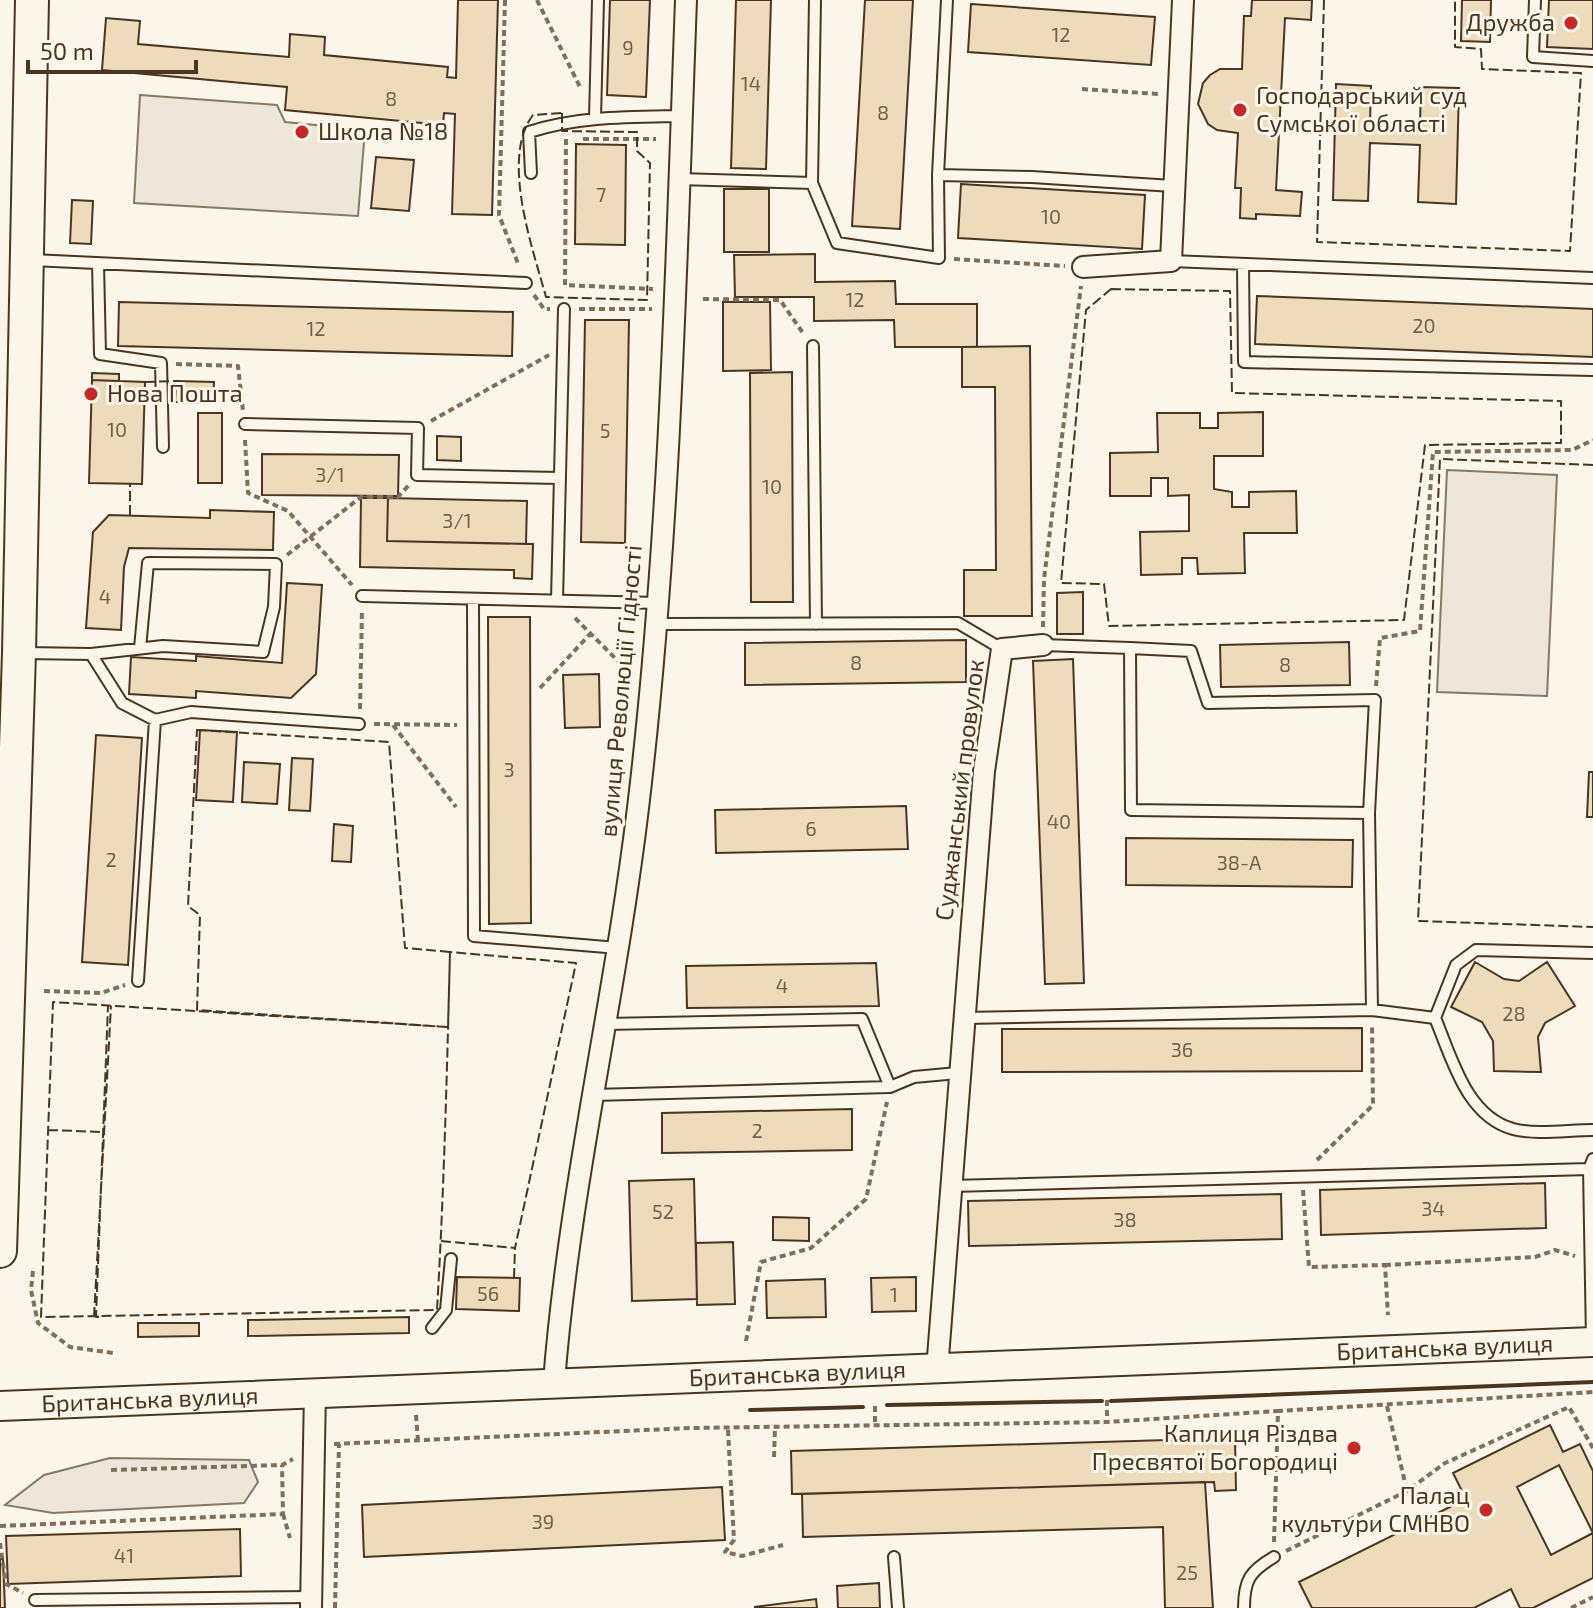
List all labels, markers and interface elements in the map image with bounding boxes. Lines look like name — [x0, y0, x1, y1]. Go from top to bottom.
place label: Дружба — [1466, 7, 1555, 37]
marker: Дружба — [1562, 14, 1580, 32]
house number: 12 — [1051, 22, 1071, 46]
scale bar — [28, 24, 196, 74]
house number: 9 — [622, 35, 634, 59]
text: 50 m — [40, 36, 94, 65]
house number: 14 — [741, 71, 761, 95]
place label: Господарський суд Сумської області — [1256, 80, 1467, 138]
house number: 8 — [385, 86, 397, 110]
house number: 8 — [877, 100, 889, 124]
marker: Господарський суд Сумської області — [1231, 101, 1249, 119]
place label: Школа №18 — [318, 116, 448, 145]
marker: Школа №18 — [293, 123, 311, 141]
house number: 7 — [596, 182, 606, 206]
house number: 10 — [1041, 204, 1061, 228]
house number: 12 — [845, 287, 865, 311]
house number: 20 — [1412, 313, 1436, 337]
house number: 12 — [306, 316, 326, 340]
place label: Нова Пошта — [107, 378, 243, 407]
marker: Нова Пошта — [82, 385, 100, 403]
house number: 10 — [107, 417, 127, 441]
house number: 5 — [600, 418, 610, 442]
house number: 3/1 — [315, 462, 345, 486]
house number: 10 — [762, 474, 782, 498]
house number: 3/1 — [442, 508, 472, 532]
street label: вулиця Революції Гідності — [592, 544, 648, 838]
house number: 4 — [99, 584, 111, 608]
house number: 8 — [850, 650, 862, 674]
house number: 8 — [1279, 652, 1291, 676]
street label: Суджанський провулок — [928, 658, 990, 922]
house number: 3 — [503, 757, 515, 781]
house number: 40 — [1047, 809, 1071, 833]
house number: 6 — [805, 816, 817, 840]
house number: 2 — [105, 847, 117, 871]
house number: 38-А — [1217, 850, 1262, 874]
house number: 4 — [776, 973, 788, 997]
house number: 28 — [1502, 1001, 1526, 1025]
house number: 36 — [1171, 1037, 1193, 1061]
house number: 2 — [751, 1118, 763, 1142]
house number: 34 — [1421, 1196, 1445, 1220]
house number: 52 — [652, 1199, 674, 1223]
house number: 38 — [1113, 1207, 1137, 1231]
house number: 56 — [477, 1281, 499, 1305]
house number: 1 — [890, 1282, 898, 1306]
street label: Британська вулиця — [1336, 1328, 1554, 1365]
street label: Британська вулиця — [688, 1354, 906, 1391]
street label: Британська вулиця — [41, 1380, 259, 1417]
place label: Каплиця Різдва Пресвятої Богородиці — [1092, 1418, 1338, 1475]
marker: Каплиця Різдва Пресвятої Богородиці — [1345, 1439, 1363, 1457]
place label: Палац культури СМНВО — [1281, 1480, 1470, 1538]
marker: Палац культури СМНВО — [1477, 1501, 1495, 1519]
house number: 39 — [532, 1509, 554, 1533]
house number: 41 — [114, 1543, 134, 1567]
house number: 25 — [1176, 1560, 1198, 1584]

